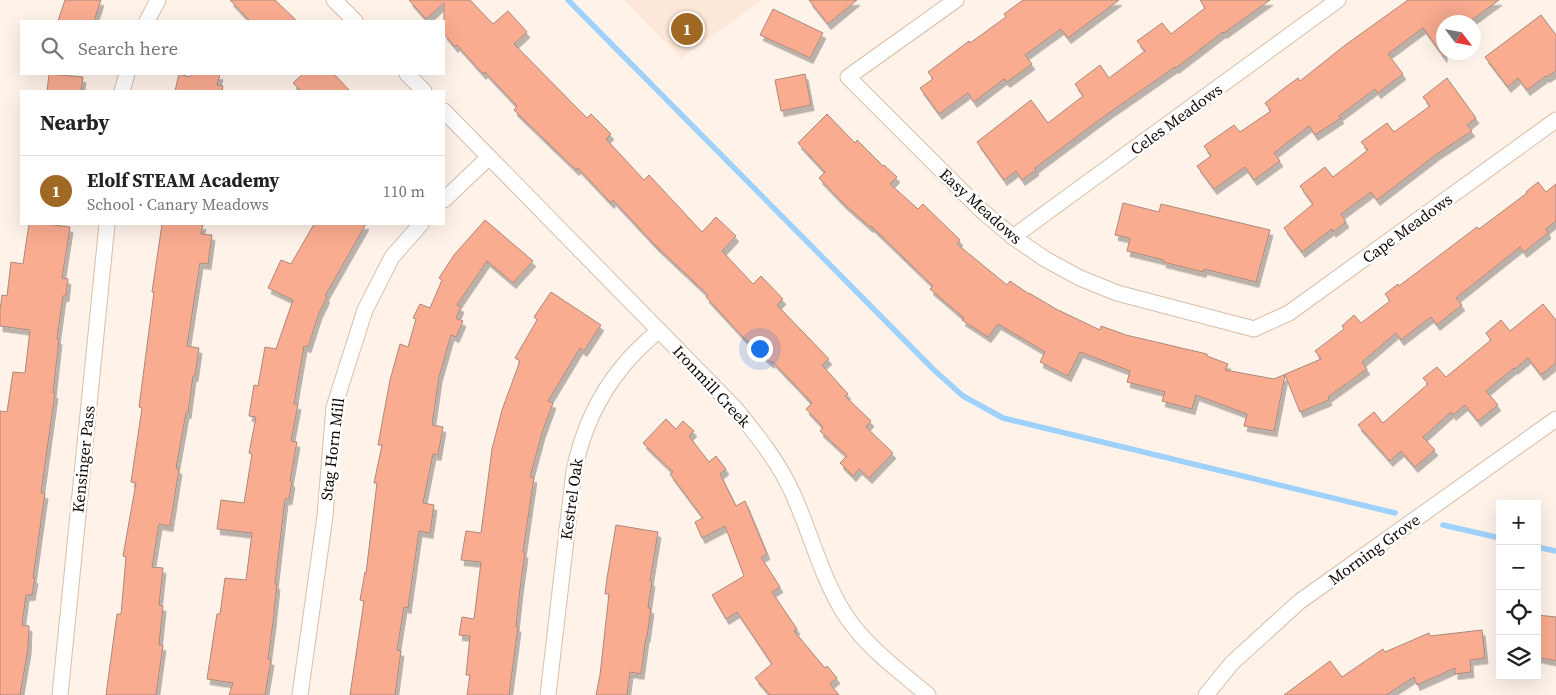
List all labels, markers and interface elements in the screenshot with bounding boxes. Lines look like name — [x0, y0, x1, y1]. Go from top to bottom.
pin: 1 — [671, 10, 703, 48]
north arrow — [1436, 15, 1481, 60]
search box — [20, 20, 445, 75]
icon: search — [38, 34, 66, 62]
text: Search here — [78, 35, 178, 61]
street label: Celes Meadows — [1126, 78, 1227, 160]
text: Nearby — [40, 108, 110, 137]
street label: Easy Meadows — [935, 163, 1027, 249]
text: Elolf STEAM Academy — [87, 167, 280, 193]
text: 1 — [52, 180, 60, 202]
text: 110 m — [383, 180, 425, 202]
street label: Cape Meadows — [1358, 188, 1456, 268]
text: School · Canary Meadows — [87, 193, 269, 215]
your location — [747, 336, 773, 362]
street label: Ironmill Creek — [668, 340, 756, 432]
street label: Stag Horn Mill — [315, 396, 349, 502]
street label: Kensinger Pass — [66, 404, 100, 514]
street label: Kestrel Oak — [554, 457, 588, 541]
map controls — [1496, 500, 1541, 680]
button: + — [1496, 500, 1541, 545]
street label: Morning Grove — [1324, 508, 1424, 590]
button: − — [1496, 545, 1541, 590]
button: locate — [1496, 590, 1541, 635]
button: layers — [1496, 635, 1541, 680]

